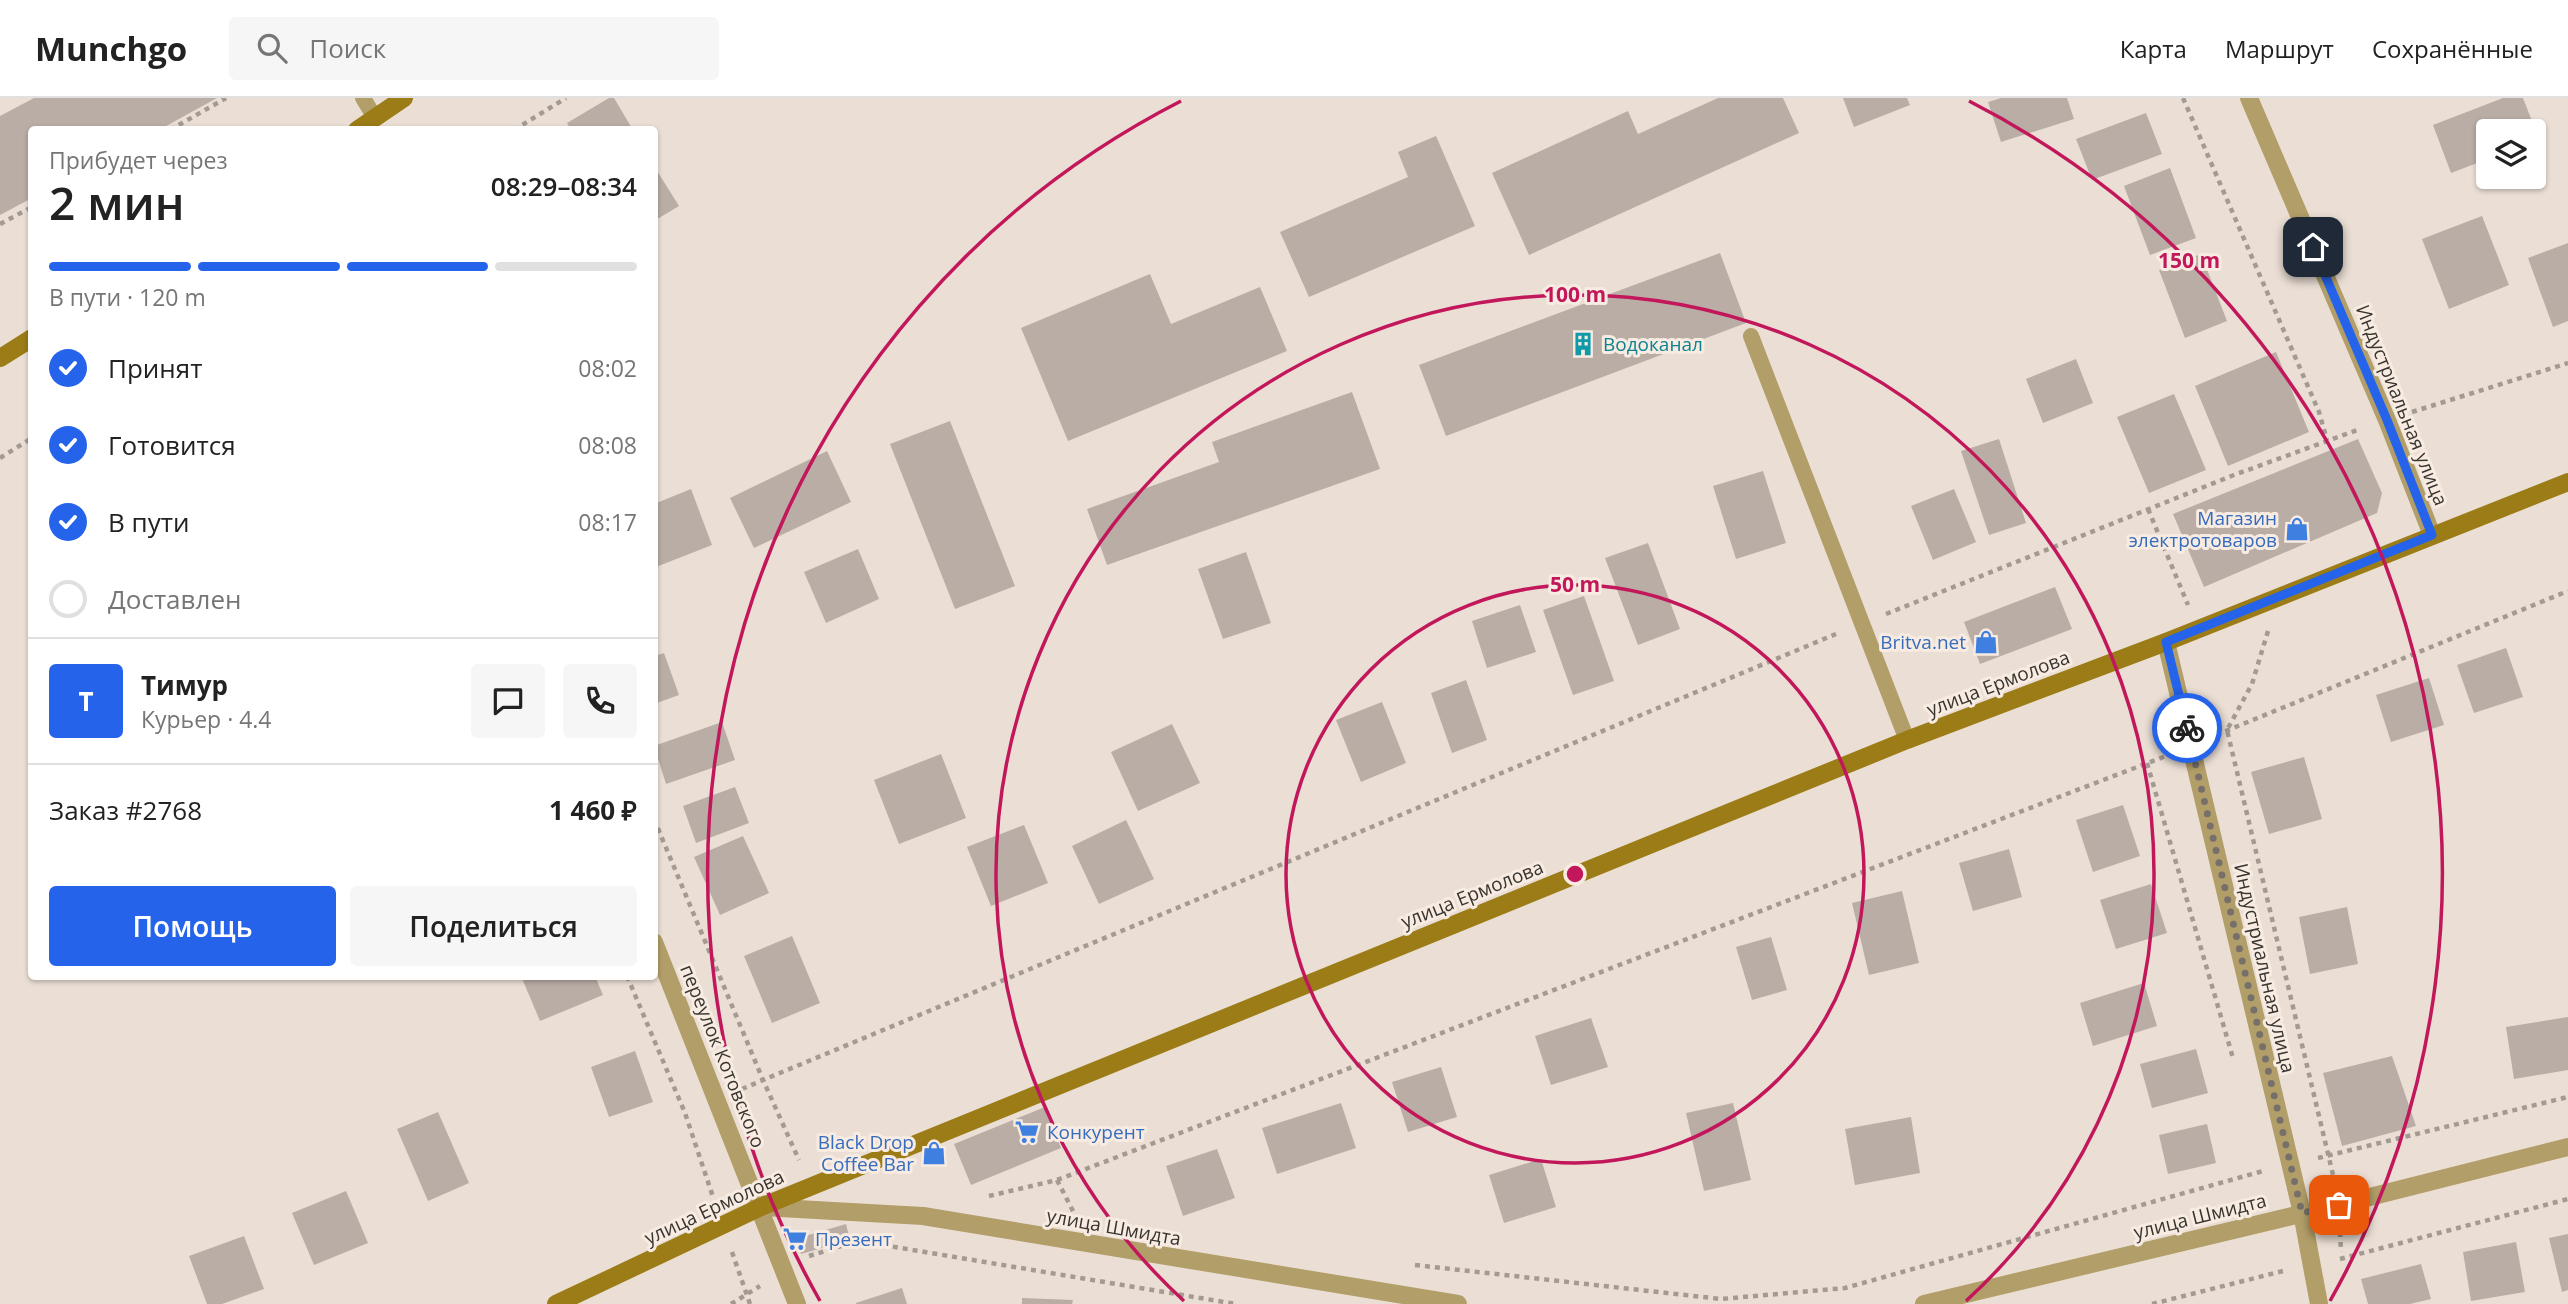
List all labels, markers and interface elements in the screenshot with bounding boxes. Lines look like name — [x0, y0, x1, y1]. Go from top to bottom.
search box — [229, 17, 719, 80]
text: Munchgo — [35, 26, 187, 71]
icon: search — [253, 29, 291, 67]
text: Поиск — [309, 30, 386, 66]
text: Карта — [2120, 32, 2187, 65]
text: Маршрут — [2225, 32, 2334, 65]
text: Сохранённые — [2372, 32, 2533, 65]
map controls — [2476, 119, 2546, 189]
button: layers — [2476, 119, 2546, 189]
text: Прибудет через — [49, 144, 228, 176]
text: 08:29–08:34 — [491, 168, 637, 204]
text: 2 мин — [49, 171, 185, 233]
pin — [2283, 217, 2343, 277]
icon: home — [2294, 228, 2332, 266]
text: 150 m — [2158, 246, 2220, 274]
text: 100 m — [1544, 280, 1606, 308]
text: В пути · 120 m — [49, 281, 206, 313]
street label: Индустриальная улица — [2350, 301, 2454, 509]
building icon: Водоканал — [1569, 330, 1597, 358]
place label: Водоканал — [1603, 331, 1703, 357]
icon: check — [49, 349, 87, 387]
text: Принят — [108, 350, 202, 386]
text: 08:02 — [578, 352, 637, 384]
icon: check — [49, 426, 87, 464]
text: Готовится — [108, 427, 236, 463]
text: 08:08 — [578, 429, 637, 461]
icon: check — [49, 503, 87, 541]
text: В пути — [108, 504, 189, 540]
place label: Магазин электротоваров — [2128, 505, 2277, 553]
text: 08:17 — [578, 506, 637, 538]
shop icon: Магазин электротоваров — [2283, 515, 2311, 543]
text: 50 m — [1550, 570, 1600, 598]
text: Доставлен — [108, 581, 241, 617]
shop icon: Britva.net — [1972, 628, 2000, 656]
place label: Britva.net — [1880, 629, 1966, 655]
street label: улица Ермолова — [1923, 644, 2073, 722]
button: chat — [471, 664, 545, 738]
button: phone — [563, 664, 637, 738]
text: Тимур — [141, 667, 228, 703]
text: Т — [78, 683, 94, 719]
courier — [2152, 693, 2222, 763]
text: Курьер · 4.4 — [141, 703, 272, 735]
icon: bike — [2168, 709, 2206, 747]
text: Заказ #2768 — [49, 792, 202, 828]
text: 1 460 ₽ — [549, 792, 637, 828]
street label: улица Ермолова — [1397, 854, 1547, 934]
street label: Индустриальная улица — [2228, 861, 2302, 1075]
centre of rings — [1563, 862, 1587, 886]
button: Помощь — [49, 886, 336, 966]
button: Поделиться — [350, 886, 637, 966]
street label: переулок Котовского — [674, 960, 772, 1152]
supermarket icon: Конкурент — [1013, 1118, 1041, 1146]
place label: Конкурент — [1047, 1119, 1145, 1145]
place label: Black Drop Coffee Bar — [818, 1129, 914, 1177]
shop icon: Black Drop Coffee Bar — [920, 1139, 948, 1167]
street label: улица Ермолова — [640, 1163, 788, 1251]
pin — [2309, 1175, 2369, 1235]
icon: bag — [2320, 1186, 2358, 1224]
street label: улица Шмидта — [2131, 1187, 2269, 1245]
street label: улица Шмидта — [1045, 1202, 1183, 1252]
supermarket icon: Презент — [781, 1225, 809, 1253]
place label: Презент — [815, 1226, 892, 1252]

